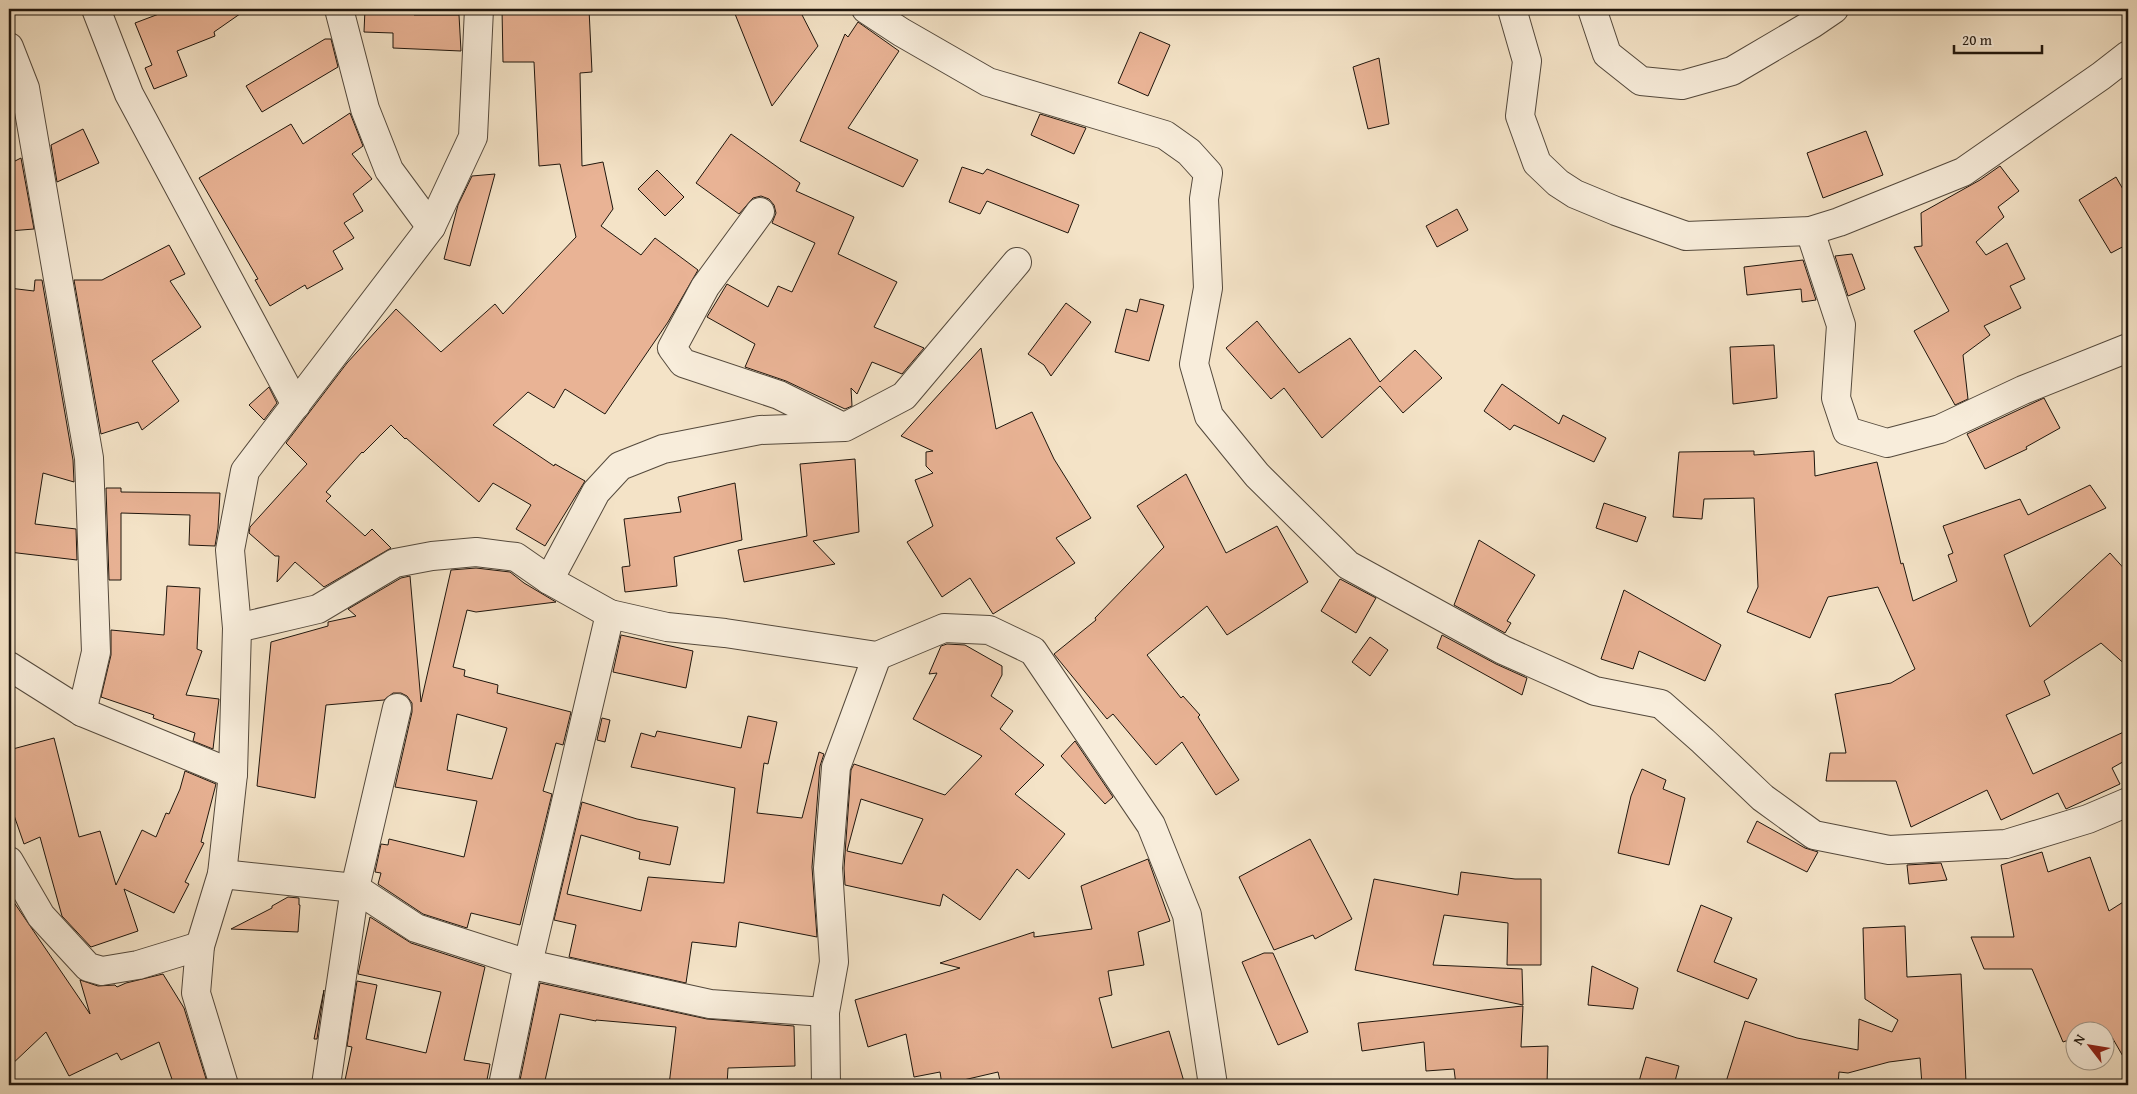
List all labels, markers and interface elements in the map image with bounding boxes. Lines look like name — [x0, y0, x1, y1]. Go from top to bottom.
scale bar — [1954, 22, 2042, 54]
text: 20 m — [1962, 29, 1993, 50]
north arrow — [2064, 1022, 2114, 1072]
text: N — [2068, 1030, 2090, 1048]

